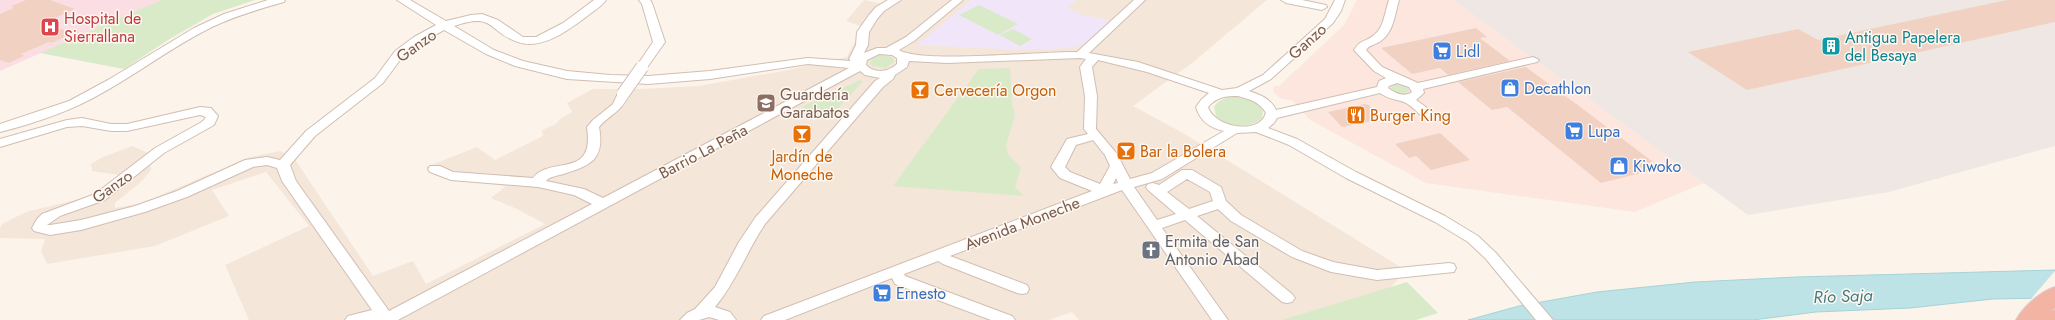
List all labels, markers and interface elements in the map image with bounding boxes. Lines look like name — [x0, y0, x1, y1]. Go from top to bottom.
place label: Hospital de Sierrallana — [64, 7, 141, 48]
hospital icon: Hospital de Sierrallana — [39, 16, 61, 38]
street label: Ganzo — [1283, 18, 1332, 65]
street label: Ganzo — [392, 23, 441, 68]
place label: Antigua Papelera del Besaya — [1845, 26, 1960, 67]
building icon: Antigua Papelera del Besaya — [1820, 35, 1842, 57]
supermarket icon: Lidl — [1431, 40, 1453, 62]
place label: Lidl — [1456, 40, 1480, 63]
shop icon: Decathlon — [1499, 77, 1521, 99]
place label: Decathlon — [1524, 77, 1592, 100]
bar icon: Cervecería Orgon — [909, 79, 931, 101]
place label: Cervecería Orgon — [934, 79, 1056, 102]
place label: Guardería Garabatos — [780, 83, 849, 124]
school or university icon: Guardería Garabatos — [755, 92, 777, 114]
restaurant icon: Burger King — [1345, 104, 1367, 126]
place label: Burger King — [1370, 104, 1451, 127]
street label: Barrio La Peña — [655, 118, 752, 185]
supermarket icon: Lupa — [1563, 120, 1585, 142]
place label: Lupa — [1588, 120, 1620, 143]
bar icon: Jardín de Moneche — [791, 123, 813, 145]
bar icon: Bar la Bolera — [1115, 140, 1137, 162]
place label: Bar la Bolera — [1140, 140, 1226, 163]
place label: Jardín de Moneche — [770, 145, 833, 186]
shop icon: Kiwoko — [1608, 155, 1630, 177]
place label: Kiwoko — [1633, 155, 1681, 178]
street label: Ganzo — [88, 164, 137, 209]
street label: Avenida Moneche — [961, 191, 1083, 256]
place label: Ermita de San Antonio Abad — [1165, 230, 1259, 271]
church icon: Ermita de San Antonio Abad — [1140, 239, 1162, 261]
supermarket icon: Ernesto — [871, 282, 893, 304]
place label: Ernesto — [896, 282, 946, 305]
water label: Río Saja — [1813, 283, 1874, 309]

